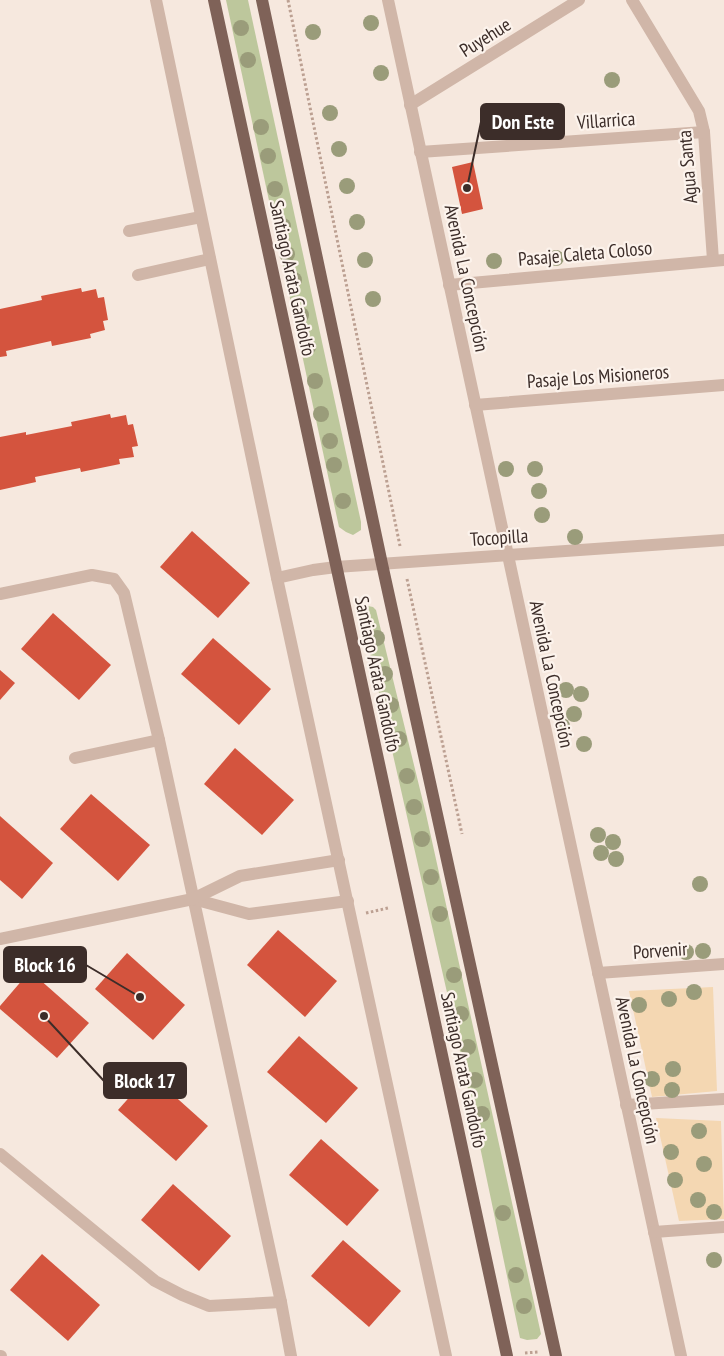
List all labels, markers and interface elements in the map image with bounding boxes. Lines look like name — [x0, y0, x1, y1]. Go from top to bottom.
street label: Puyehue — [455, 12, 515, 62]
callout: Don Este — [481, 104, 564, 139]
street label: Villarrica — [575, 106, 636, 134]
text: Don Este — [492, 109, 554, 135]
street label: Agua Santa — [672, 129, 702, 205]
street label: Santiago Arata Gandolfo — [265, 198, 321, 358]
street label: Avenida La Concepción — [440, 202, 494, 354]
street label: Pasaje Caleta Coloso — [517, 235, 653, 271]
street label: Pasaje Los Misioneros — [526, 359, 670, 393]
street label: Tocopilla — [469, 523, 529, 551]
street label: Santiago Arata Gandolfo — [350, 594, 406, 754]
street label: Avenida La Concepción — [525, 598, 579, 750]
street label: Porvenir — [632, 936, 689, 964]
callout: Block 16 — [4, 947, 86, 982]
text: Block 16 — [14, 952, 76, 978]
street label: Santiago Arata Gandolfo — [436, 990, 492, 1150]
street label: Avenida La Concepción — [611, 994, 665, 1146]
callout: Block 17 — [104, 1063, 186, 1098]
text: Block 17 — [114, 1068, 176, 1094]

